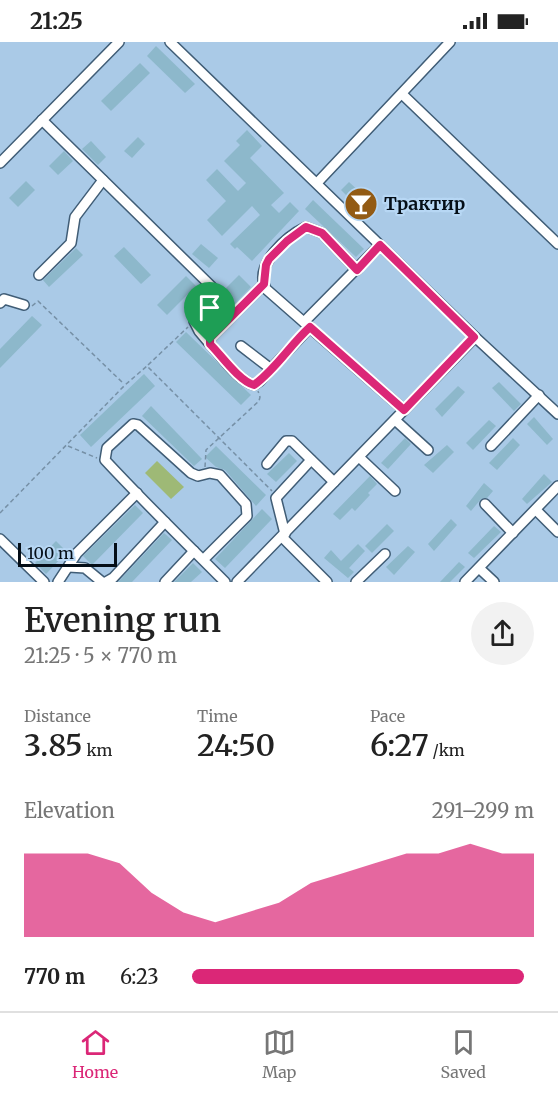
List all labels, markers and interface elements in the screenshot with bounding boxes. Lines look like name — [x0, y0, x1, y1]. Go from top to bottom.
text: 21:25 — [30, 7, 83, 35]
bar icon: Трактир — [343, 186, 379, 222]
place label: Трактир — [384, 192, 465, 215]
pin — [184, 282, 235, 344]
icon: arrive — [193, 291, 226, 324]
scale bar — [18, 540, 117, 568]
text: 100 m — [27, 543, 74, 563]
text: Evening run — [24, 600, 221, 641]
button: share — [471, 602, 534, 665]
text: 21:25 · 5 × 770 m — [24, 643, 177, 668]
text: Distance — [24, 706, 91, 726]
text: Time — [197, 706, 238, 726]
text: Pace — [370, 706, 405, 726]
text: 3.85 — [24, 726, 83, 764]
text: 24:50 — [197, 726, 275, 764]
text: 6:27 — [370, 726, 429, 764]
text: km — [83, 740, 112, 760]
text: /km — [429, 740, 465, 760]
text: Elevation — [24, 798, 115, 823]
text: 291–299 m — [432, 798, 534, 823]
text: 770 m — [24, 964, 85, 989]
text: 6:23 — [120, 964, 159, 989]
tab: Home — [72, 1026, 118, 1082]
tab: Map — [262, 1026, 296, 1082]
tab: Saved — [441, 1026, 486, 1082]

